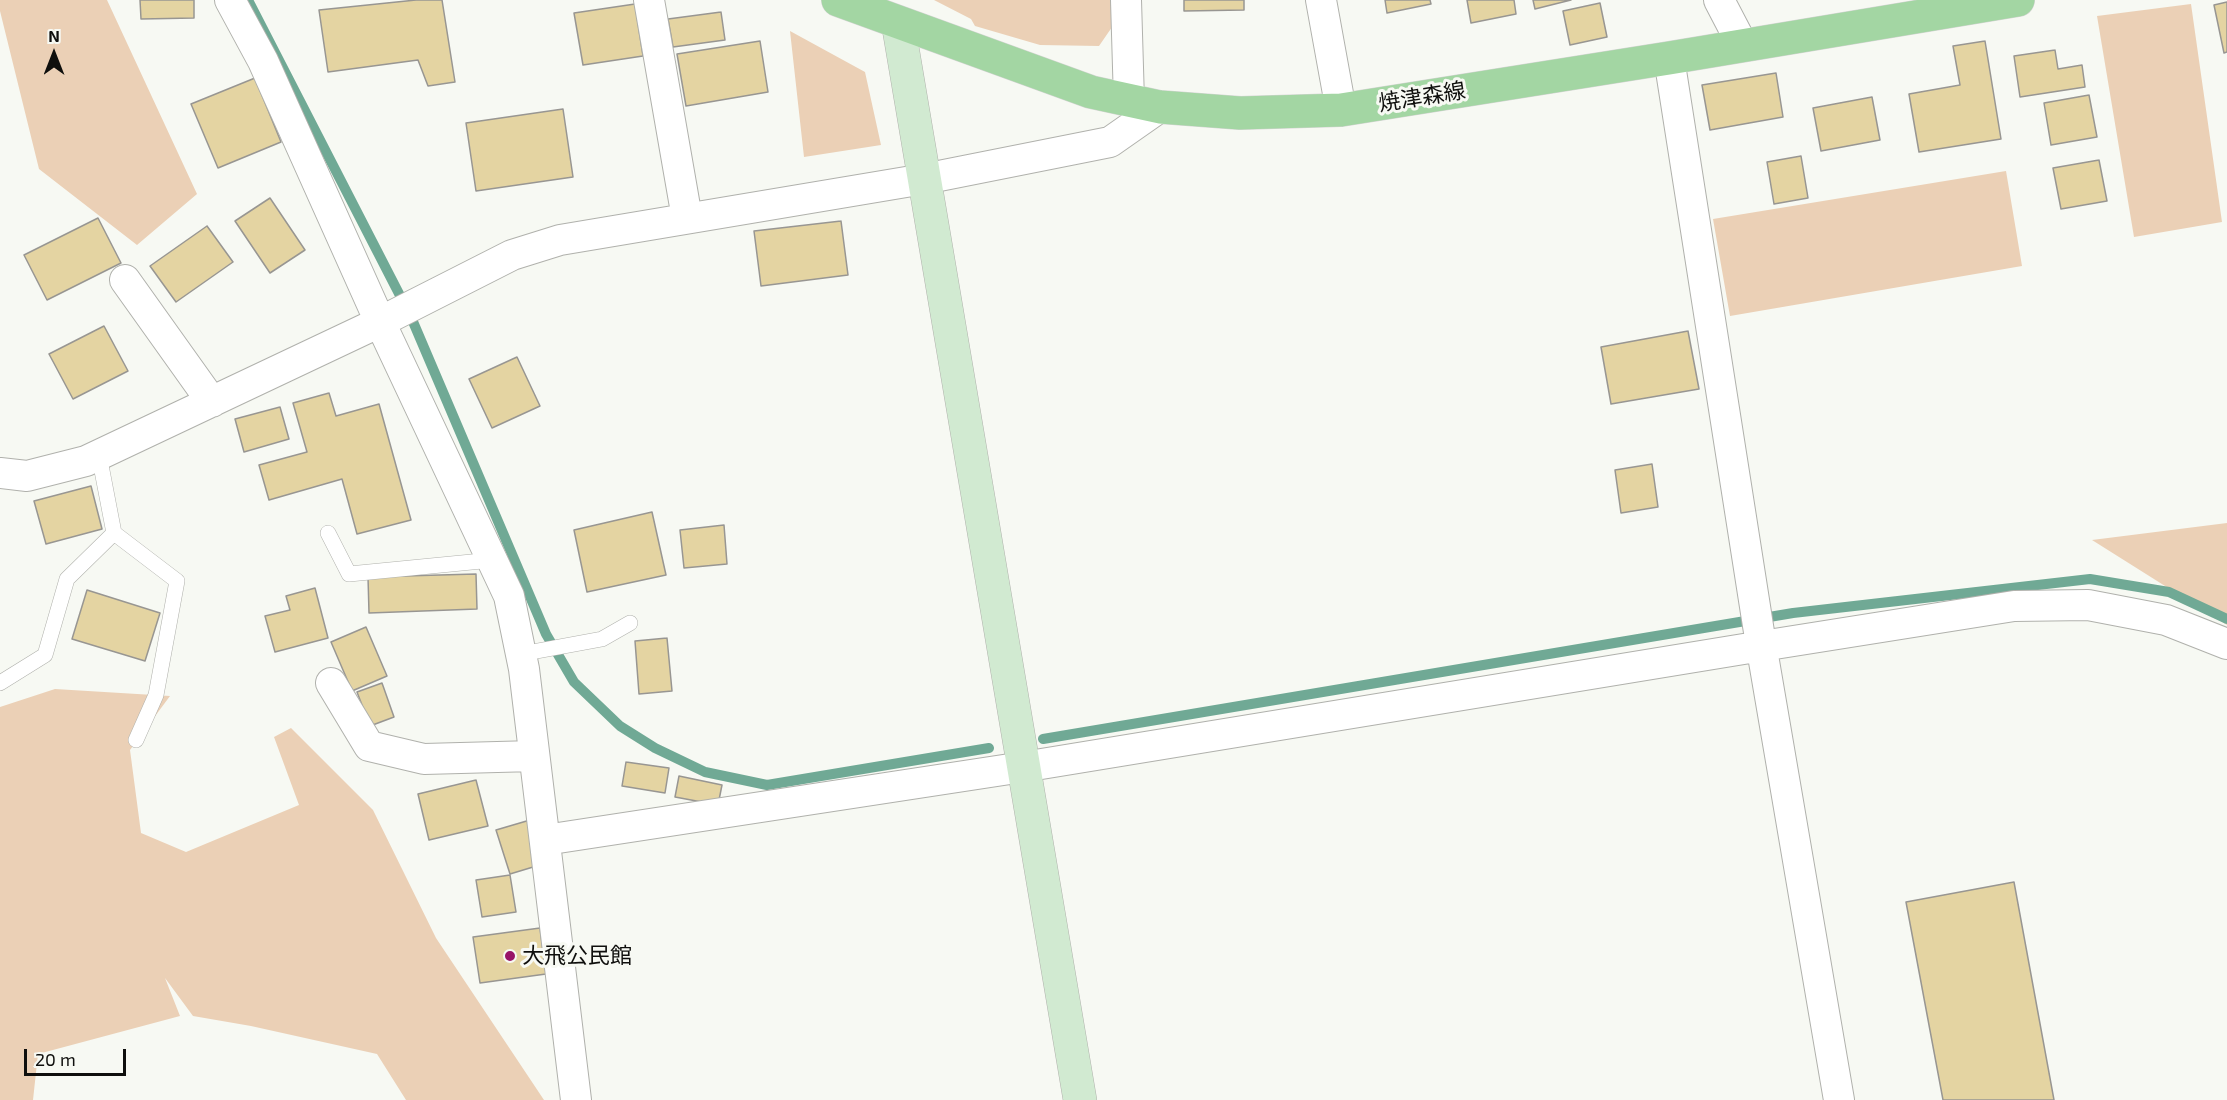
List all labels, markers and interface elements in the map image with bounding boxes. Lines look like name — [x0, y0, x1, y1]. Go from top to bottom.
north arrow — [24, 24, 84, 84]
text: N — [48, 26, 60, 45]
street label: 焼津森線 — [1376, 77, 1468, 117]
place label: 大飛公民館 — [522, 943, 632, 969]
marker: 大飛公民館 — [503, 949, 517, 963]
scale bar — [27, 1037, 129, 1075]
text: 20 m — [35, 1048, 76, 1070]

